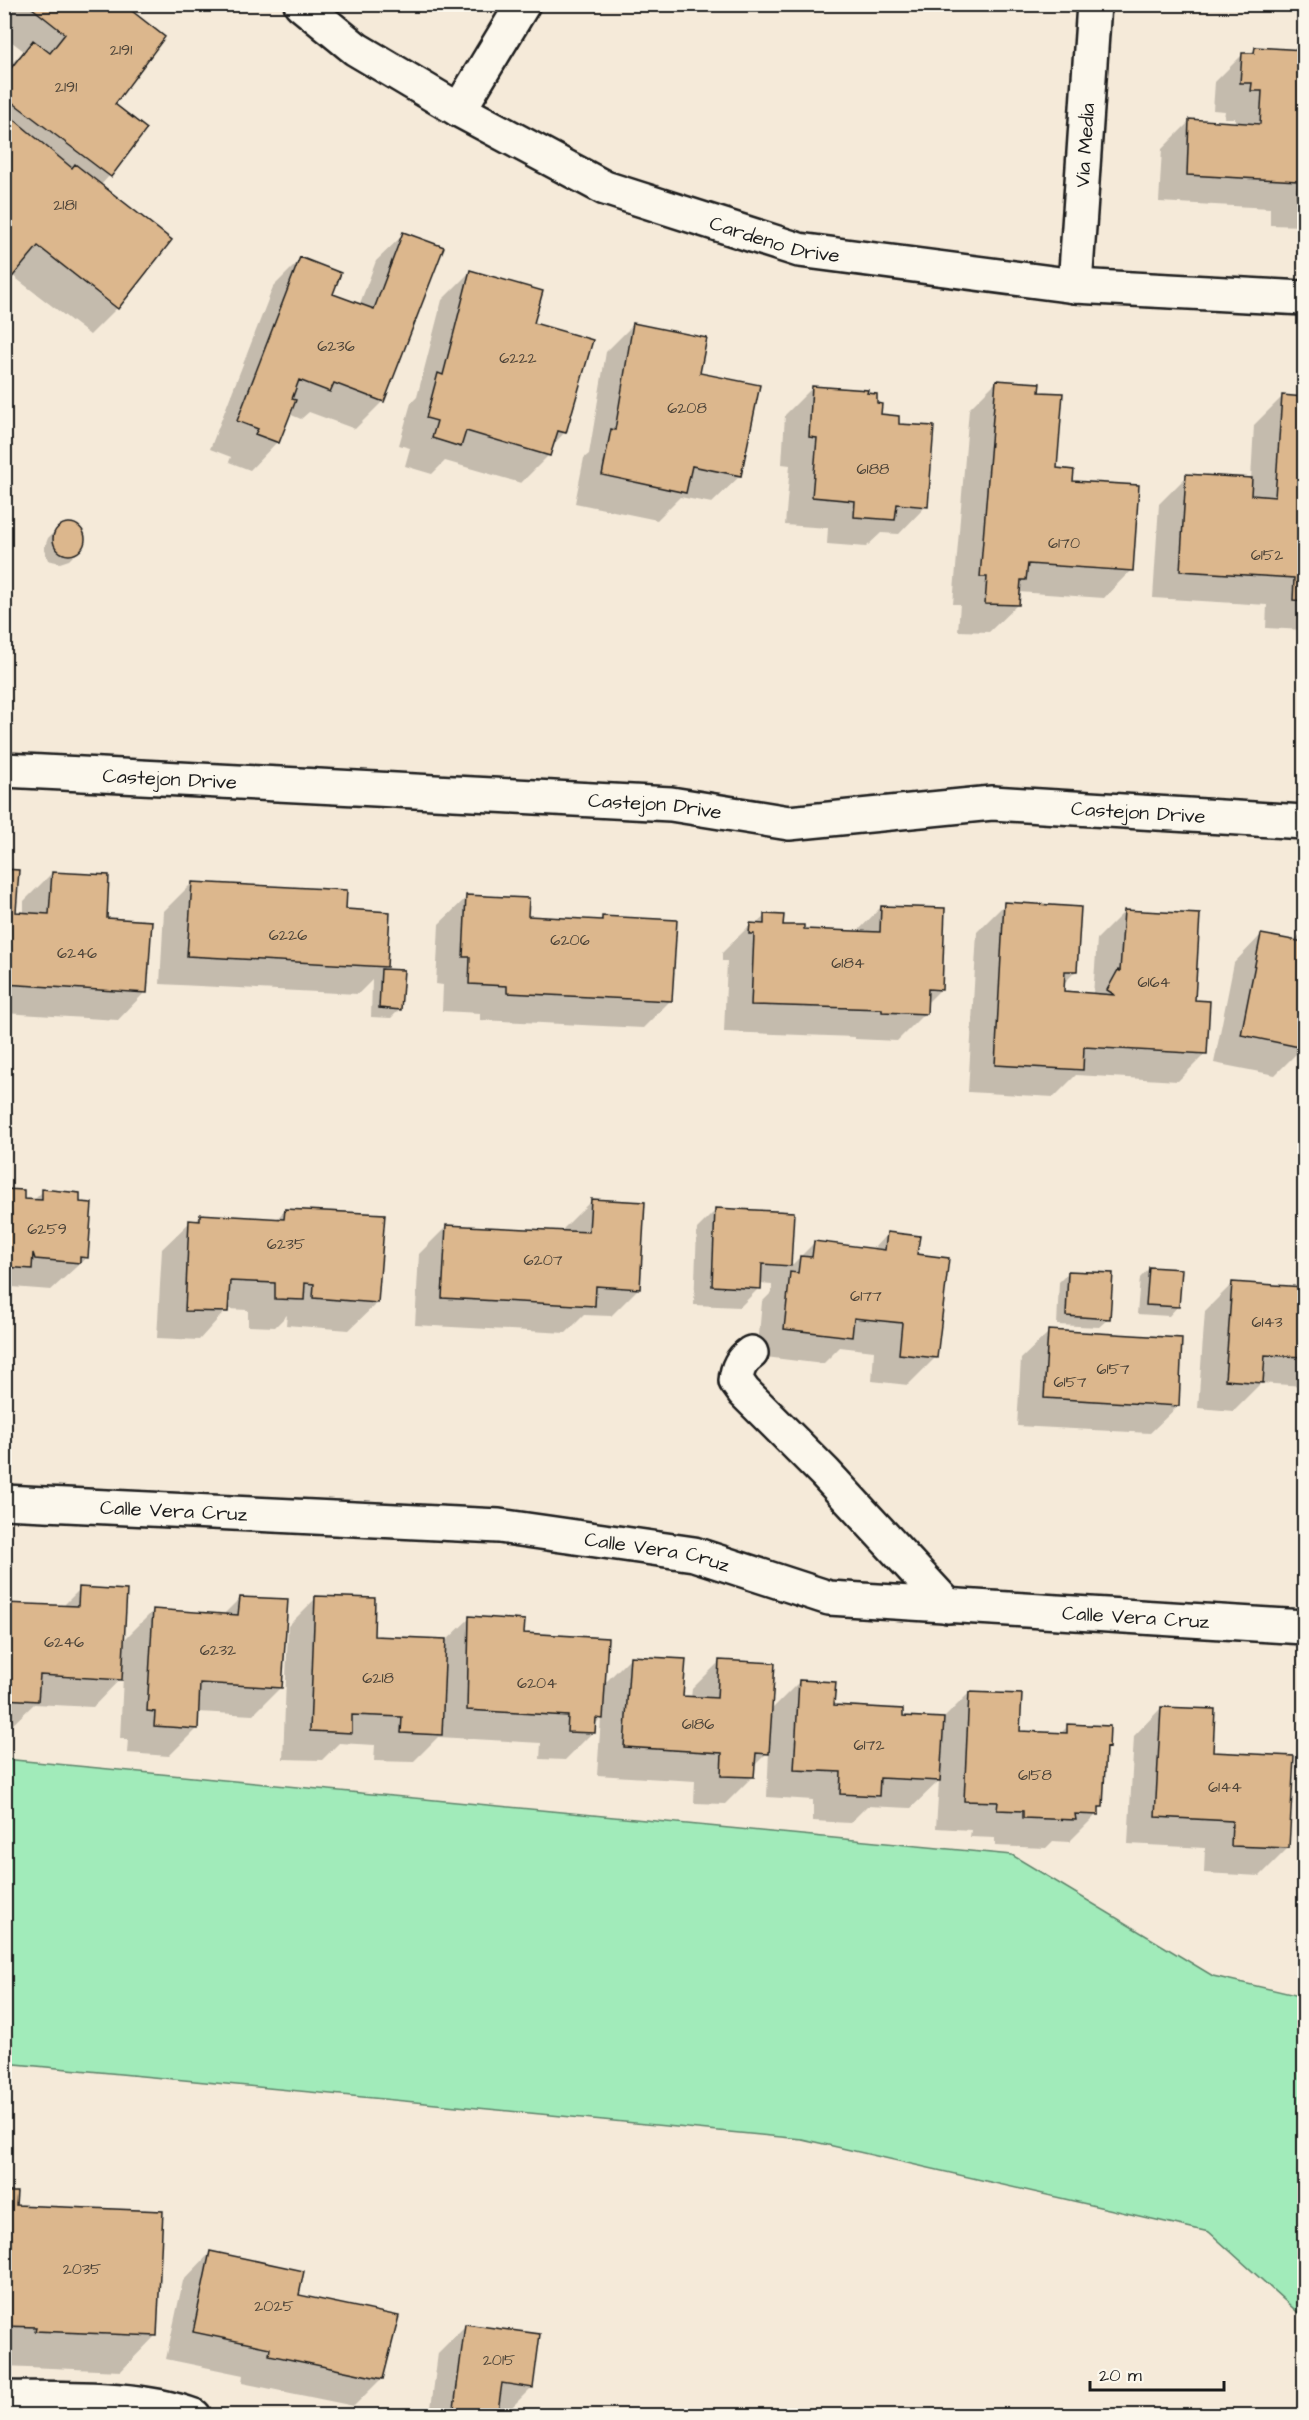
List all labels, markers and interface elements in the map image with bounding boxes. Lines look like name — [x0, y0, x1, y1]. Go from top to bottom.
house number: 2191 — [110, 39, 132, 61]
house number: 2191 — [55, 76, 77, 98]
street label: Via Media — [1069, 102, 1102, 189]
house number: 2181 — [53, 194, 77, 216]
street label: Cardeno Drive — [706, 209, 842, 270]
house number: 6236 — [317, 335, 355, 357]
house number: 6222 — [499, 347, 537, 369]
house number: 6208 — [667, 397, 707, 419]
house number: 6188 — [857, 458, 889, 480]
house number: 6170 — [1048, 532, 1080, 554]
house number: 6152 — [1251, 544, 1283, 566]
street label: Castejon Drive — [102, 762, 238, 797]
street label: Castejon Drive — [587, 787, 724, 827]
street label: Castejon Drive — [1070, 795, 1206, 831]
house number: 6226 — [269, 924, 307, 946]
house number: 6206 — [550, 929, 590, 951]
house number: 6246 — [57, 942, 97, 964]
house number: 6184 — [831, 952, 865, 974]
house number: 6164 — [1138, 971, 1171, 993]
house number: 6259 — [27, 1218, 67, 1240]
house number: 6235 — [267, 1233, 306, 1255]
house number: 6207 — [523, 1249, 563, 1271]
house number: 6177 — [850, 1285, 882, 1307]
house number: 6143 — [1251, 1311, 1283, 1333]
house number: 6157 — [1096, 1358, 1130, 1380]
house number: 6157 — [1053, 1371, 1087, 1393]
street label: Calle Vera Cruz — [99, 1494, 248, 1529]
street label: Calle Vera Cruz — [583, 1525, 733, 1580]
street label: Calle Vera Cruz — [1061, 1599, 1210, 1636]
house number: 6246 — [44, 1631, 84, 1653]
house number: 6232 — [200, 1639, 236, 1661]
house number: 6218 — [362, 1667, 394, 1689]
house number: 6204 — [517, 1672, 557, 1694]
house number: 6186 — [682, 1713, 714, 1735]
house number: 6172 — [853, 1734, 885, 1756]
house number: 6158 — [1018, 1764, 1052, 1786]
house number: 6144 — [1208, 1776, 1242, 1798]
house number: 2035 — [63, 2258, 102, 2280]
house number: 2025 — [254, 2295, 295, 2317]
house number: 2015 — [483, 2349, 516, 2371]
scale bar — [1090, 2354, 1224, 2392]
text: 20 m — [1099, 2363, 1142, 2388]

